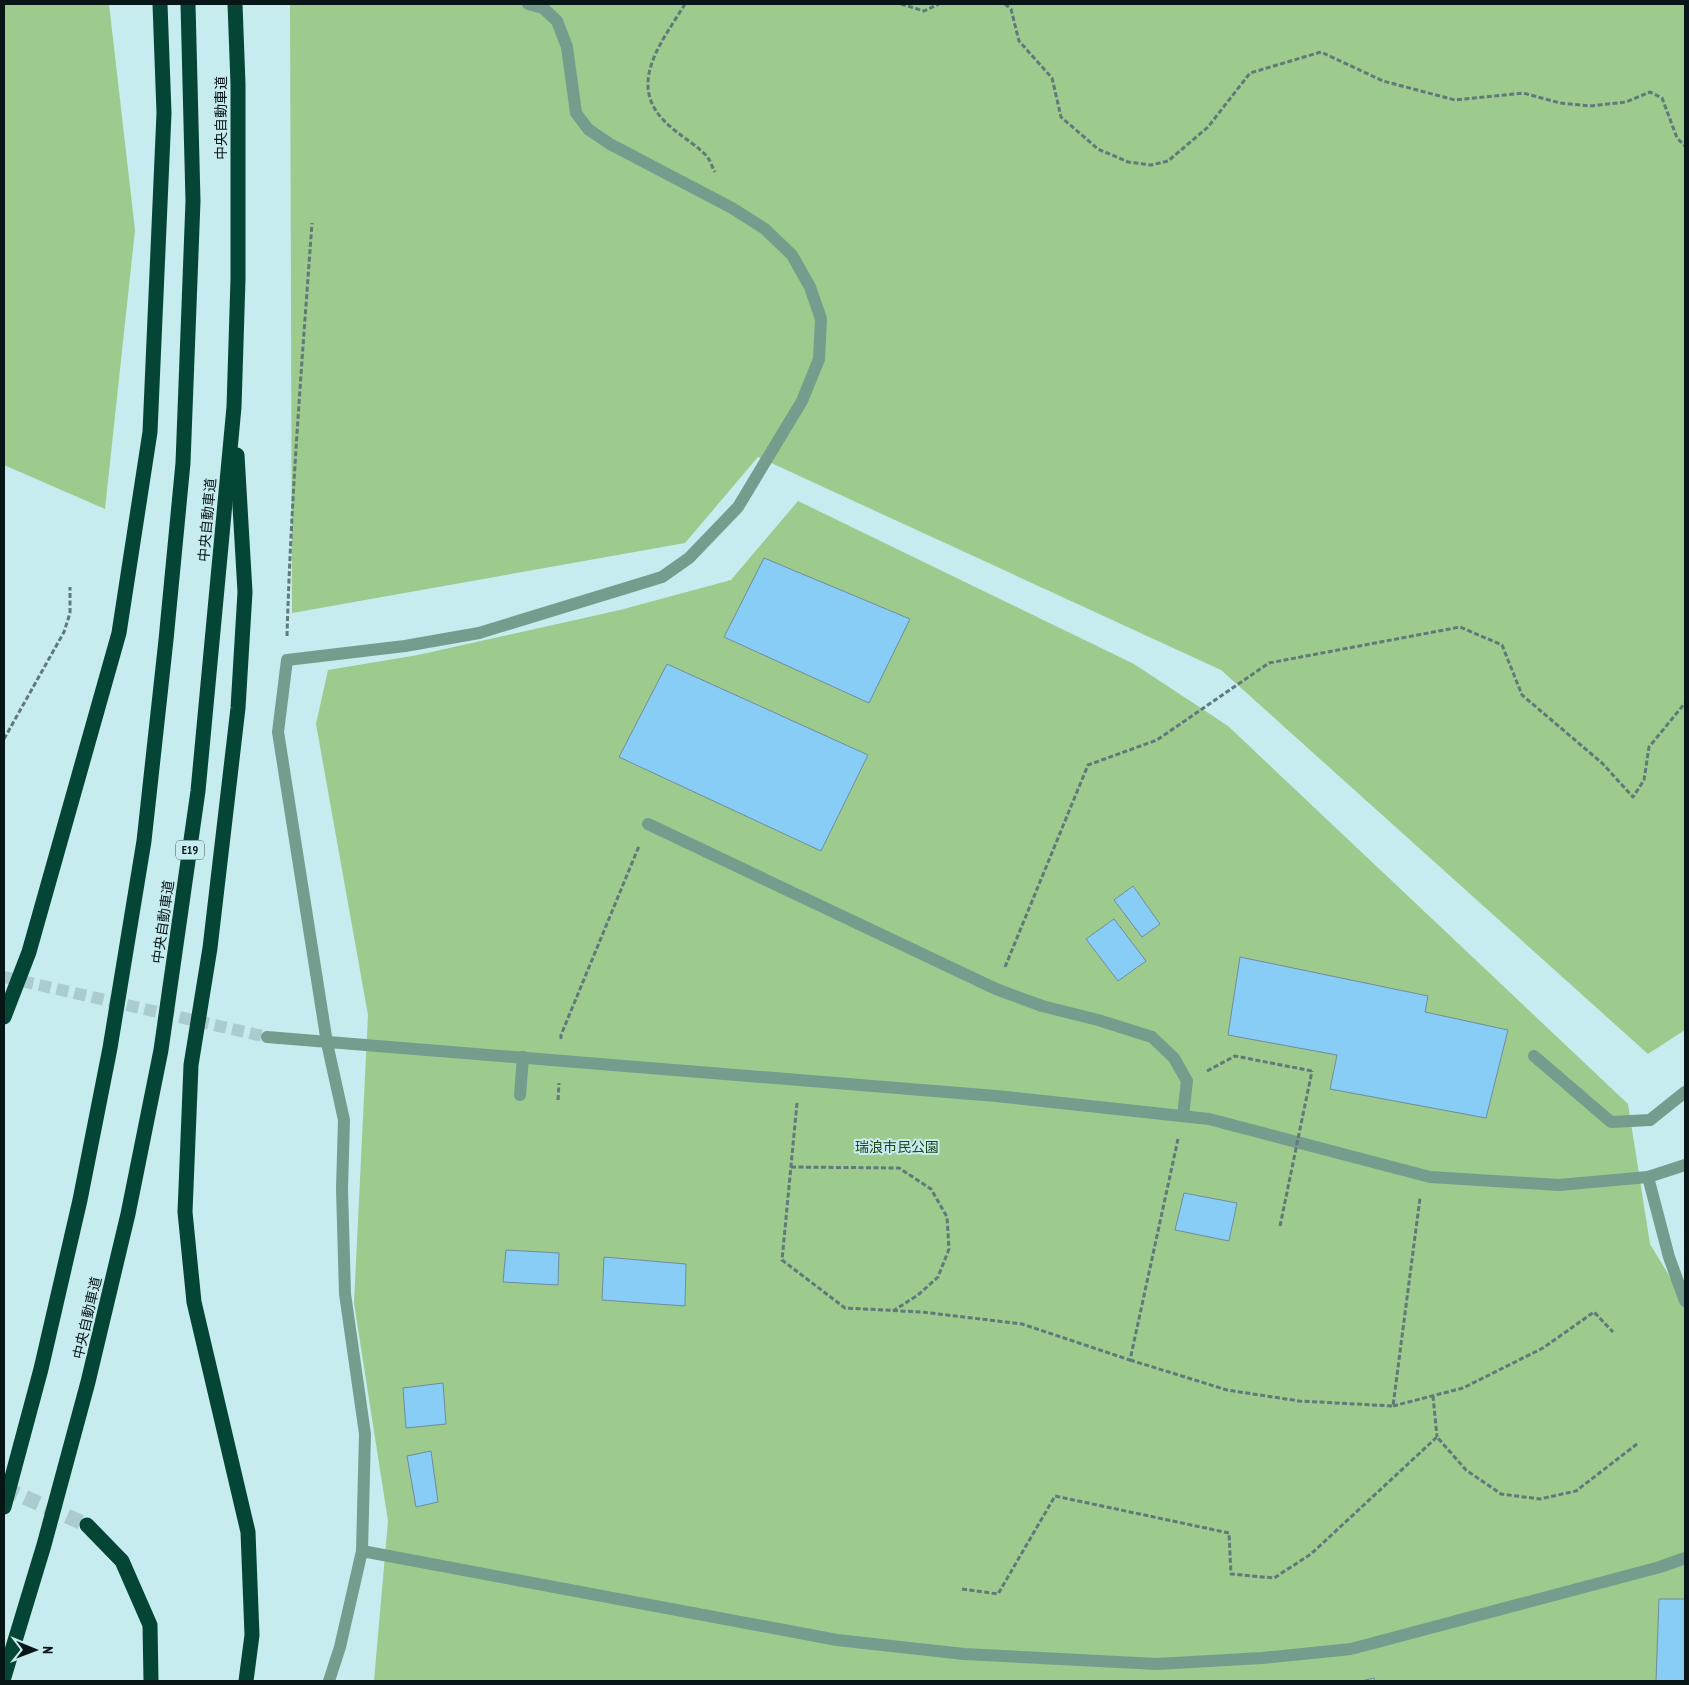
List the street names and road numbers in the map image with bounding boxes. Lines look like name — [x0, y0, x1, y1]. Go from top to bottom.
street label: 中央自動車道 — [212, 76, 230, 160]
street label: 中央自動車道 — [194, 477, 220, 563]
road number: E19 — [176, 840, 204, 860]
street label: 中央自動車道 — [148, 879, 178, 965]
street label: 中央自動車道 — [69, 1275, 105, 1361]

